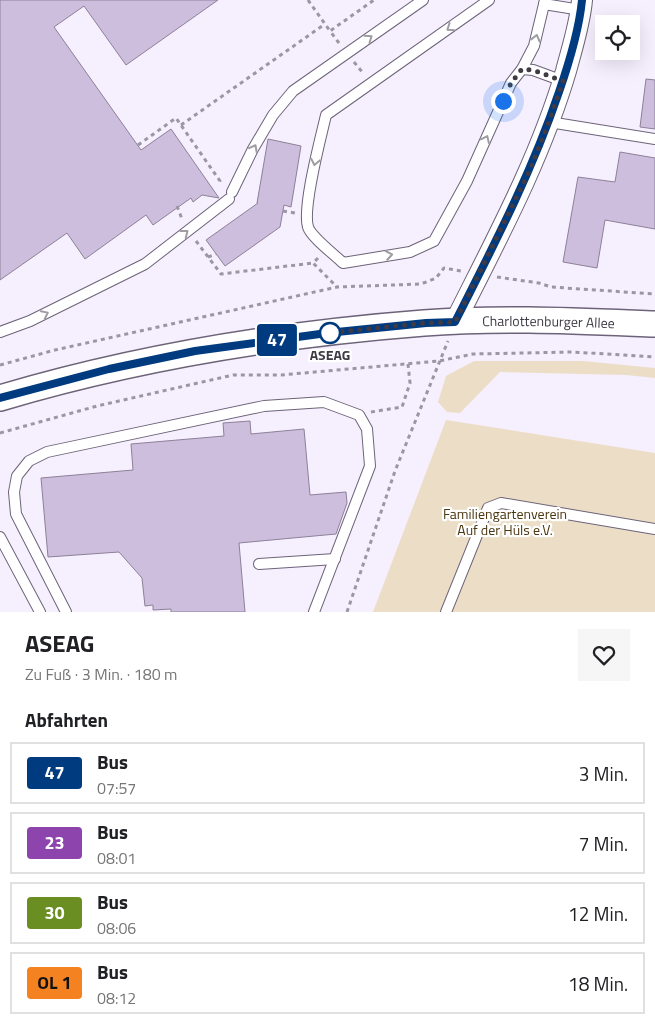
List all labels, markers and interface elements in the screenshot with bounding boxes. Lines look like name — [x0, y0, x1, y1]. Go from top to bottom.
map controls — [595, 15, 640, 60]
button: locate — [595, 15, 640, 60]
one-way arrow — [446, 22, 455, 31]
one-way arrow — [530, 33, 541, 42]
one-way arrow — [363, 35, 373, 44]
your location — [491, 89, 516, 114]
one-way arrow — [480, 135, 490, 144]
one-way arrow — [247, 145, 257, 154]
one-way arrow — [310, 158, 321, 167]
one-way arrow — [179, 230, 188, 238]
one-way arrow — [385, 251, 393, 261]
one-way arrow — [40, 309, 49, 320]
street label: Charlottenburger Allee — [482, 309, 615, 333]
marker: ASEAG — [319, 322, 341, 344]
line badge: 47 — [254, 324, 300, 356]
text: 47 — [267, 326, 287, 353]
place label: ASEAG — [310, 344, 350, 365]
park label: Familiengartenverein Auf der Hüls e.V. — [443, 503, 567, 540]
text: ASEAG — [25, 625, 95, 661]
button: heart — [578, 629, 630, 681]
text: Zu Fuß · 3 Min. · 180 m — [25, 662, 178, 686]
text: Abfahrten — [25, 705, 108, 734]
text: Bus — [97, 747, 128, 776]
text: 47 — [44, 759, 65, 786]
text: 3 Min. — [579, 759, 628, 788]
text: 07:57 — [97, 776, 136, 800]
text: Bus — [97, 817, 128, 846]
text: 23 — [44, 829, 65, 856]
text: 7 Min. — [579, 829, 628, 858]
text: 08:01 — [97, 846, 136, 870]
text: Bus — [97, 887, 128, 916]
text: 30 — [44, 899, 65, 926]
text: 12 Min. — [568, 899, 628, 928]
text: 08:06 — [97, 916, 136, 940]
text: Bus — [97, 957, 128, 986]
text: OL 1 — [37, 969, 72, 996]
text: 18 Min. — [568, 969, 628, 998]
text: 08:12 — [97, 986, 136, 1010]

